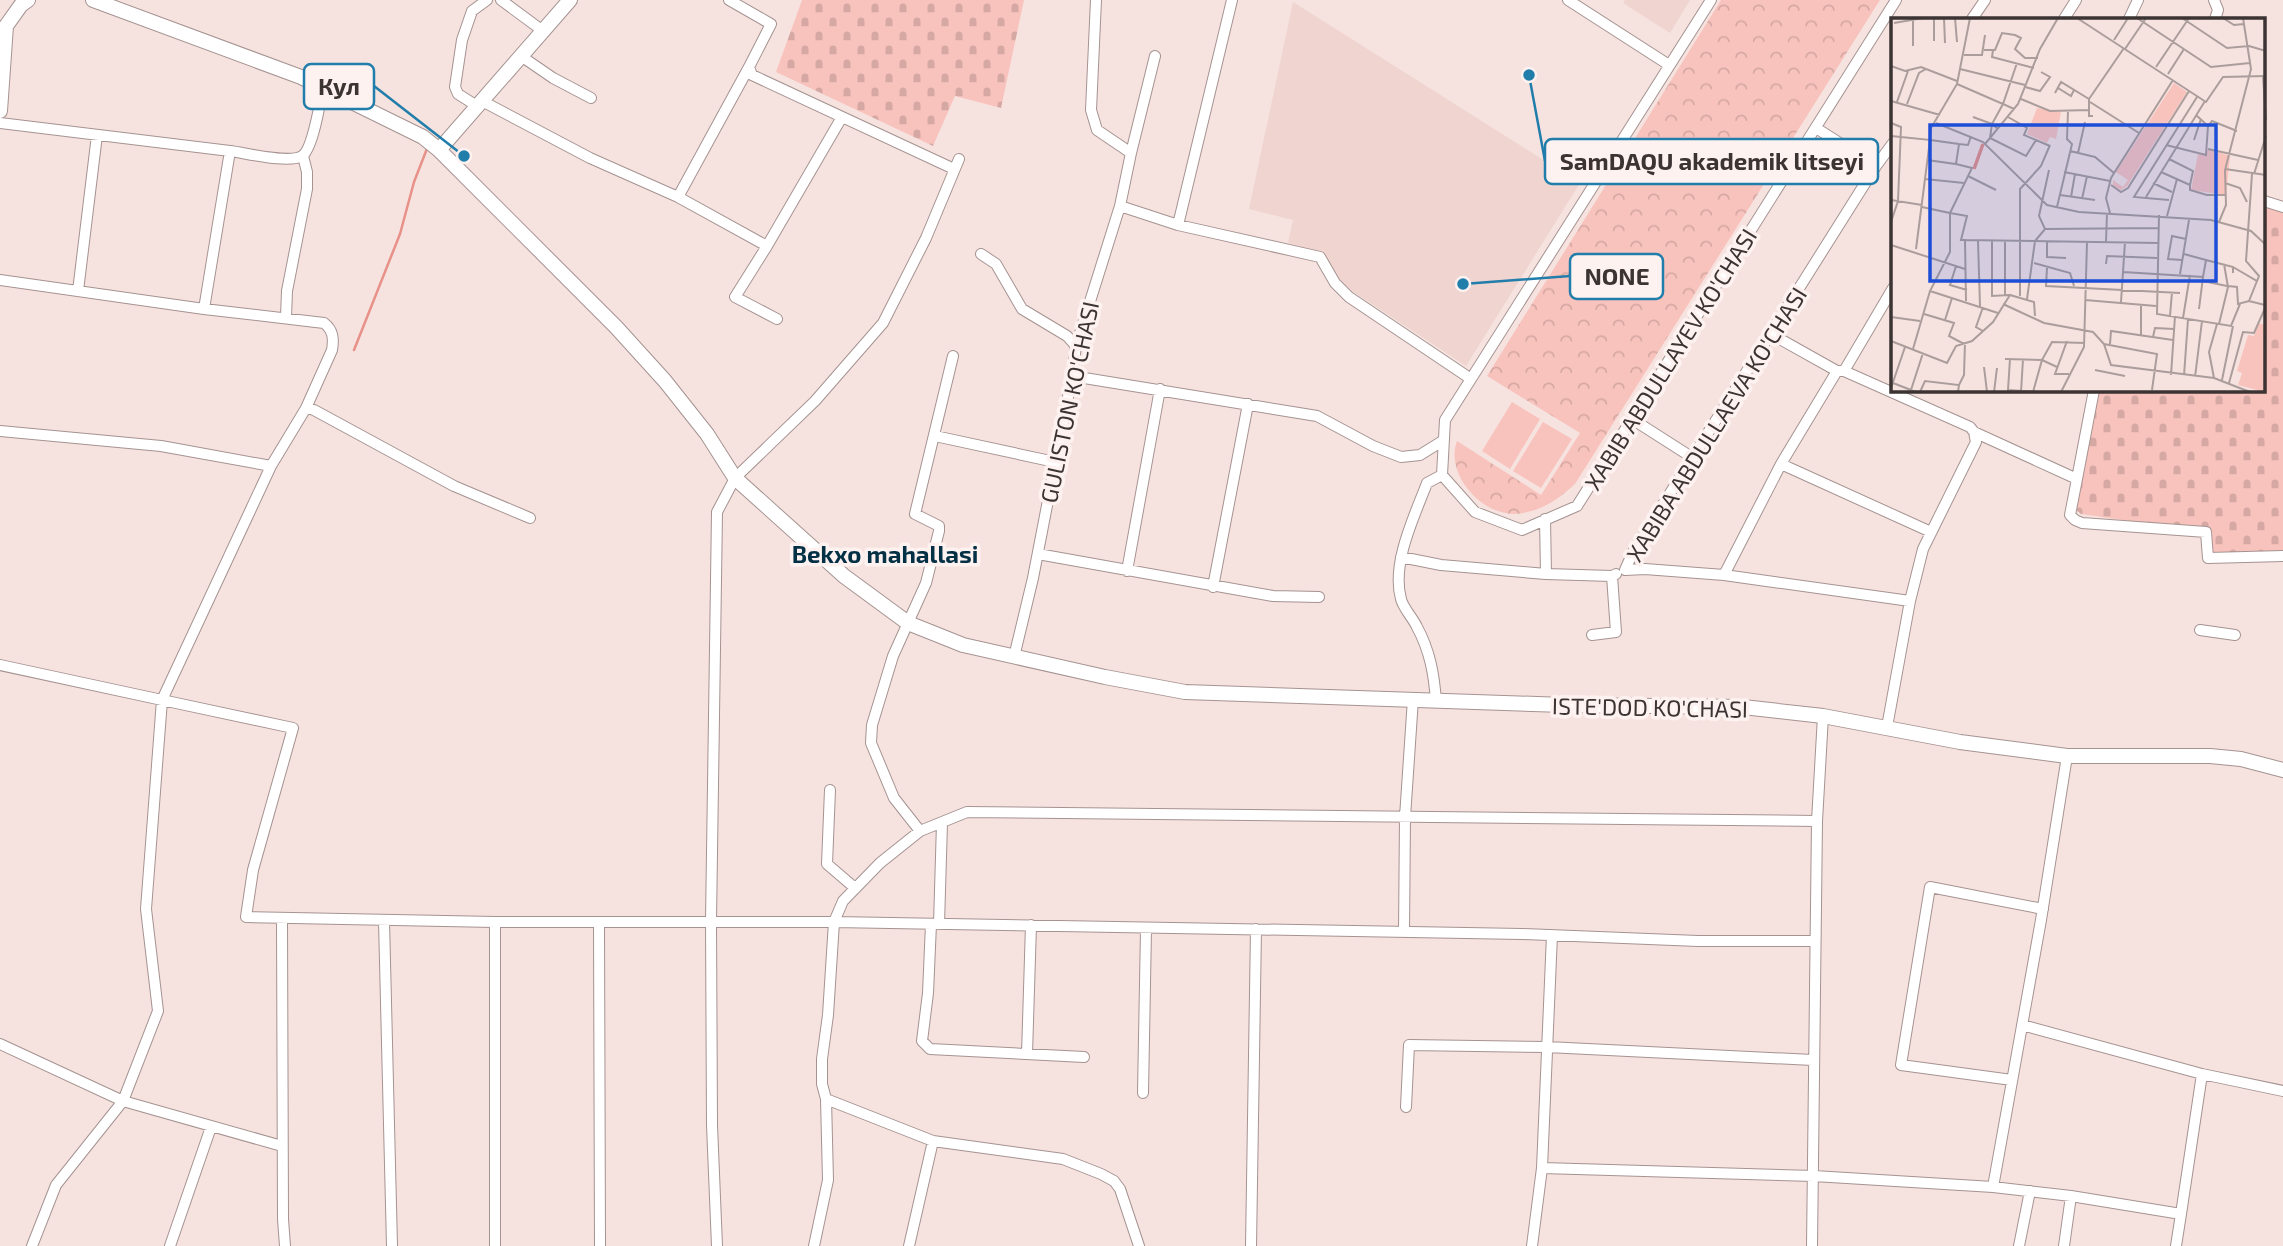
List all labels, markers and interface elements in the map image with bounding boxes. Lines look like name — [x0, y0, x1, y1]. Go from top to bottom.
inset map — [1891, 18, 2266, 392]
callout: Кул — [304, 64, 374, 109]
text: Кул — [318, 71, 360, 100]
callout: SamDAQU akademik litseyi — [1545, 139, 1878, 184]
text: SamDAQU akademik litseyi — [1560, 146, 1864, 176]
street label: XABIB ABDULLAYEV KO'CHASI — [1578, 223, 1762, 495]
callout: NONE — [1570, 254, 1663, 299]
text: NONE — [1584, 261, 1650, 290]
street label: XABIBA ABDULLAEVA KO'CHASI — [1620, 282, 1812, 566]
street label: GULISTON KO'CHASI — [1034, 299, 1104, 505]
district label: Bekxo mahallasi — [792, 539, 978, 568]
street label: ISTE'DOD KO'CHASI — [1552, 691, 1748, 723]

